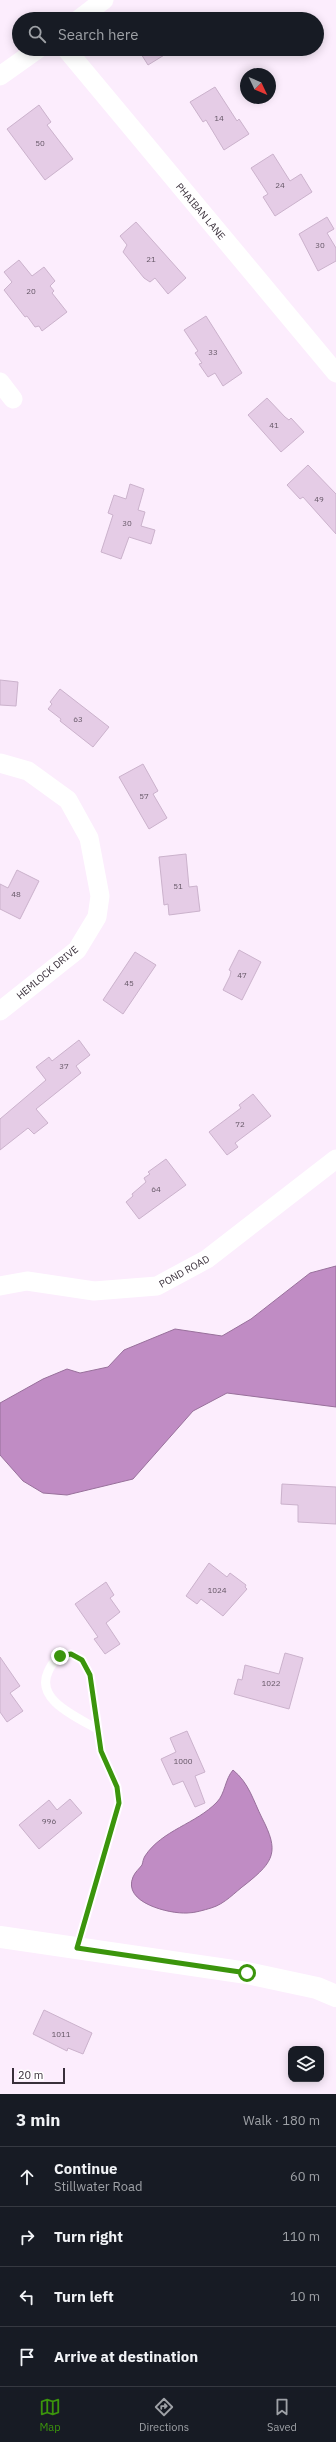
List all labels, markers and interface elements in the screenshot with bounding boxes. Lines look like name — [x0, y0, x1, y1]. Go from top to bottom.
search box — [12, 12, 324, 56]
icon: search — [26, 23, 48, 45]
text: Search here — [58, 25, 138, 44]
north arrow — [240, 68, 276, 104]
house number: 14 — [214, 113, 224, 123]
house number: 50 — [35, 138, 45, 148]
street label: PHAIBAN LANE — [173, 180, 228, 243]
house number: 24 — [275, 180, 285, 190]
house number: 30 — [315, 240, 325, 250]
house number: 21 — [146, 254, 156, 264]
house number: 20 — [26, 286, 36, 296]
house number: 33 — [208, 347, 218, 357]
house number: 41 — [269, 420, 279, 430]
house number: 49 — [314, 494, 324, 504]
house number: 30 — [122, 518, 132, 528]
house number: 63 — [73, 714, 83, 724]
house number: 57 — [139, 791, 149, 801]
house number: 51 — [173, 881, 183, 891]
house number: 48 — [11, 889, 21, 899]
street label: HEMLOCK DRIVE — [14, 943, 81, 1002]
house number: 47 — [237, 970, 247, 980]
house number: 45 — [124, 978, 134, 988]
house number: 37 — [59, 1061, 69, 1071]
house number: 72 — [235, 1119, 245, 1129]
house number: 64 — [151, 1184, 161, 1194]
street label: POND ROAD — [157, 1252, 212, 1291]
house number: 1024 — [207, 1585, 227, 1595]
route end — [51, 1647, 69, 1665]
house number: 1022 — [261, 1678, 281, 1688]
house number: 1000 — [173, 1756, 193, 1766]
house number: 996 — [42, 1816, 56, 1826]
route start — [238, 1964, 256, 1982]
house number: 1011 — [51, 2029, 71, 2039]
map controls — [288, 2046, 324, 2082]
button: layers — [288, 2046, 324, 2082]
scale bar — [12, 2066, 65, 2085]
text: 20 m — [18, 2068, 43, 2082]
text: 3 min — [16, 2109, 60, 2131]
text: Walk · 180 m — [243, 2112, 320, 2129]
text: Continue — [54, 2159, 118, 2178]
icon: ahead — [16, 2166, 38, 2188]
text: 60 m — [290, 2168, 320, 2185]
text: Stillwater Road — [54, 2178, 143, 2195]
icon: right — [16, 2226, 38, 2248]
text: Turn right — [54, 2227, 123, 2246]
text: 110 m — [282, 2228, 320, 2245]
icon: left — [16, 2286, 38, 2308]
text: Turn left — [54, 2287, 114, 2306]
text: 10 m — [290, 2288, 320, 2305]
icon: arrive — [16, 2346, 38, 2368]
text: Arrive at destination — [54, 2347, 198, 2366]
tab: Map — [39, 2396, 61, 2434]
tab: Directions — [139, 2396, 189, 2434]
tab: Saved — [267, 2396, 297, 2434]

